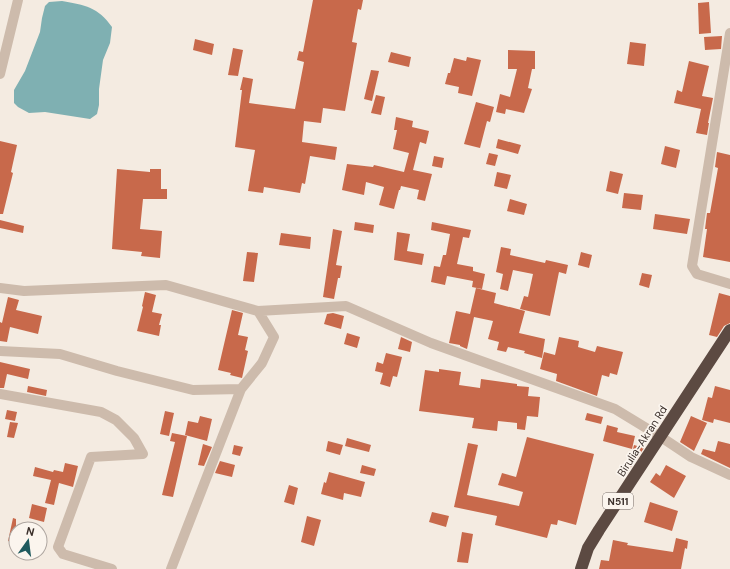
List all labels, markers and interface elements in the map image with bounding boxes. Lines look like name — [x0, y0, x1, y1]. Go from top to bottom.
street label: Birulia-Akran Rd — [614, 403, 670, 479]
road number: N511 — [603, 493, 633, 509]
north arrow — [8, 521, 48, 561]
text: N — [25, 524, 36, 539]

